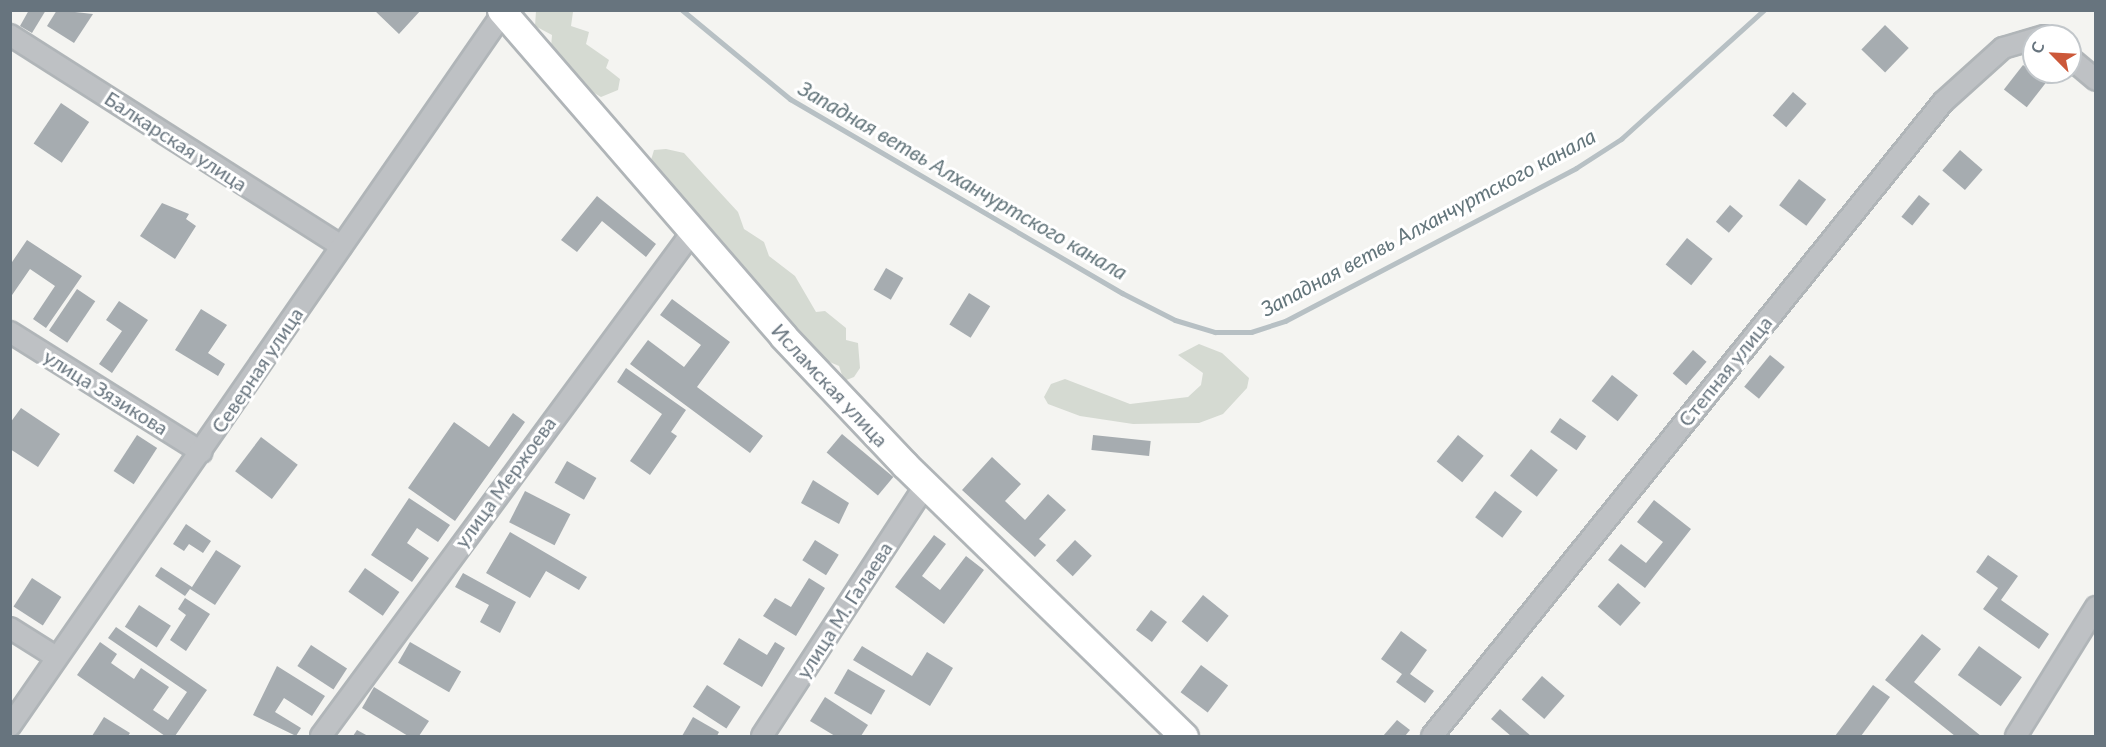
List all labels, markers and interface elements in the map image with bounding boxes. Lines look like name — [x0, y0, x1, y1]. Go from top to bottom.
north arrow — [2022, 24, 2082, 84]
text: С — [2026, 39, 2048, 56]
water label: Западная ветвь Алханчуртского канала — [794, 75, 1132, 285]
street label: Балкарская улица — [100, 86, 252, 196]
water label: Западная ветвь Алханчуртского канала — [1256, 123, 1600, 321]
street label: Северная улица — [206, 303, 308, 437]
street label: Степная улица — [1673, 311, 1777, 431]
street label: Исламская улица — [767, 318, 893, 452]
street label: улица Зязикова — [39, 344, 173, 440]
street label: улица Мержоева — [449, 412, 561, 552]
street label: улица М. Галаева — [791, 537, 897, 683]

